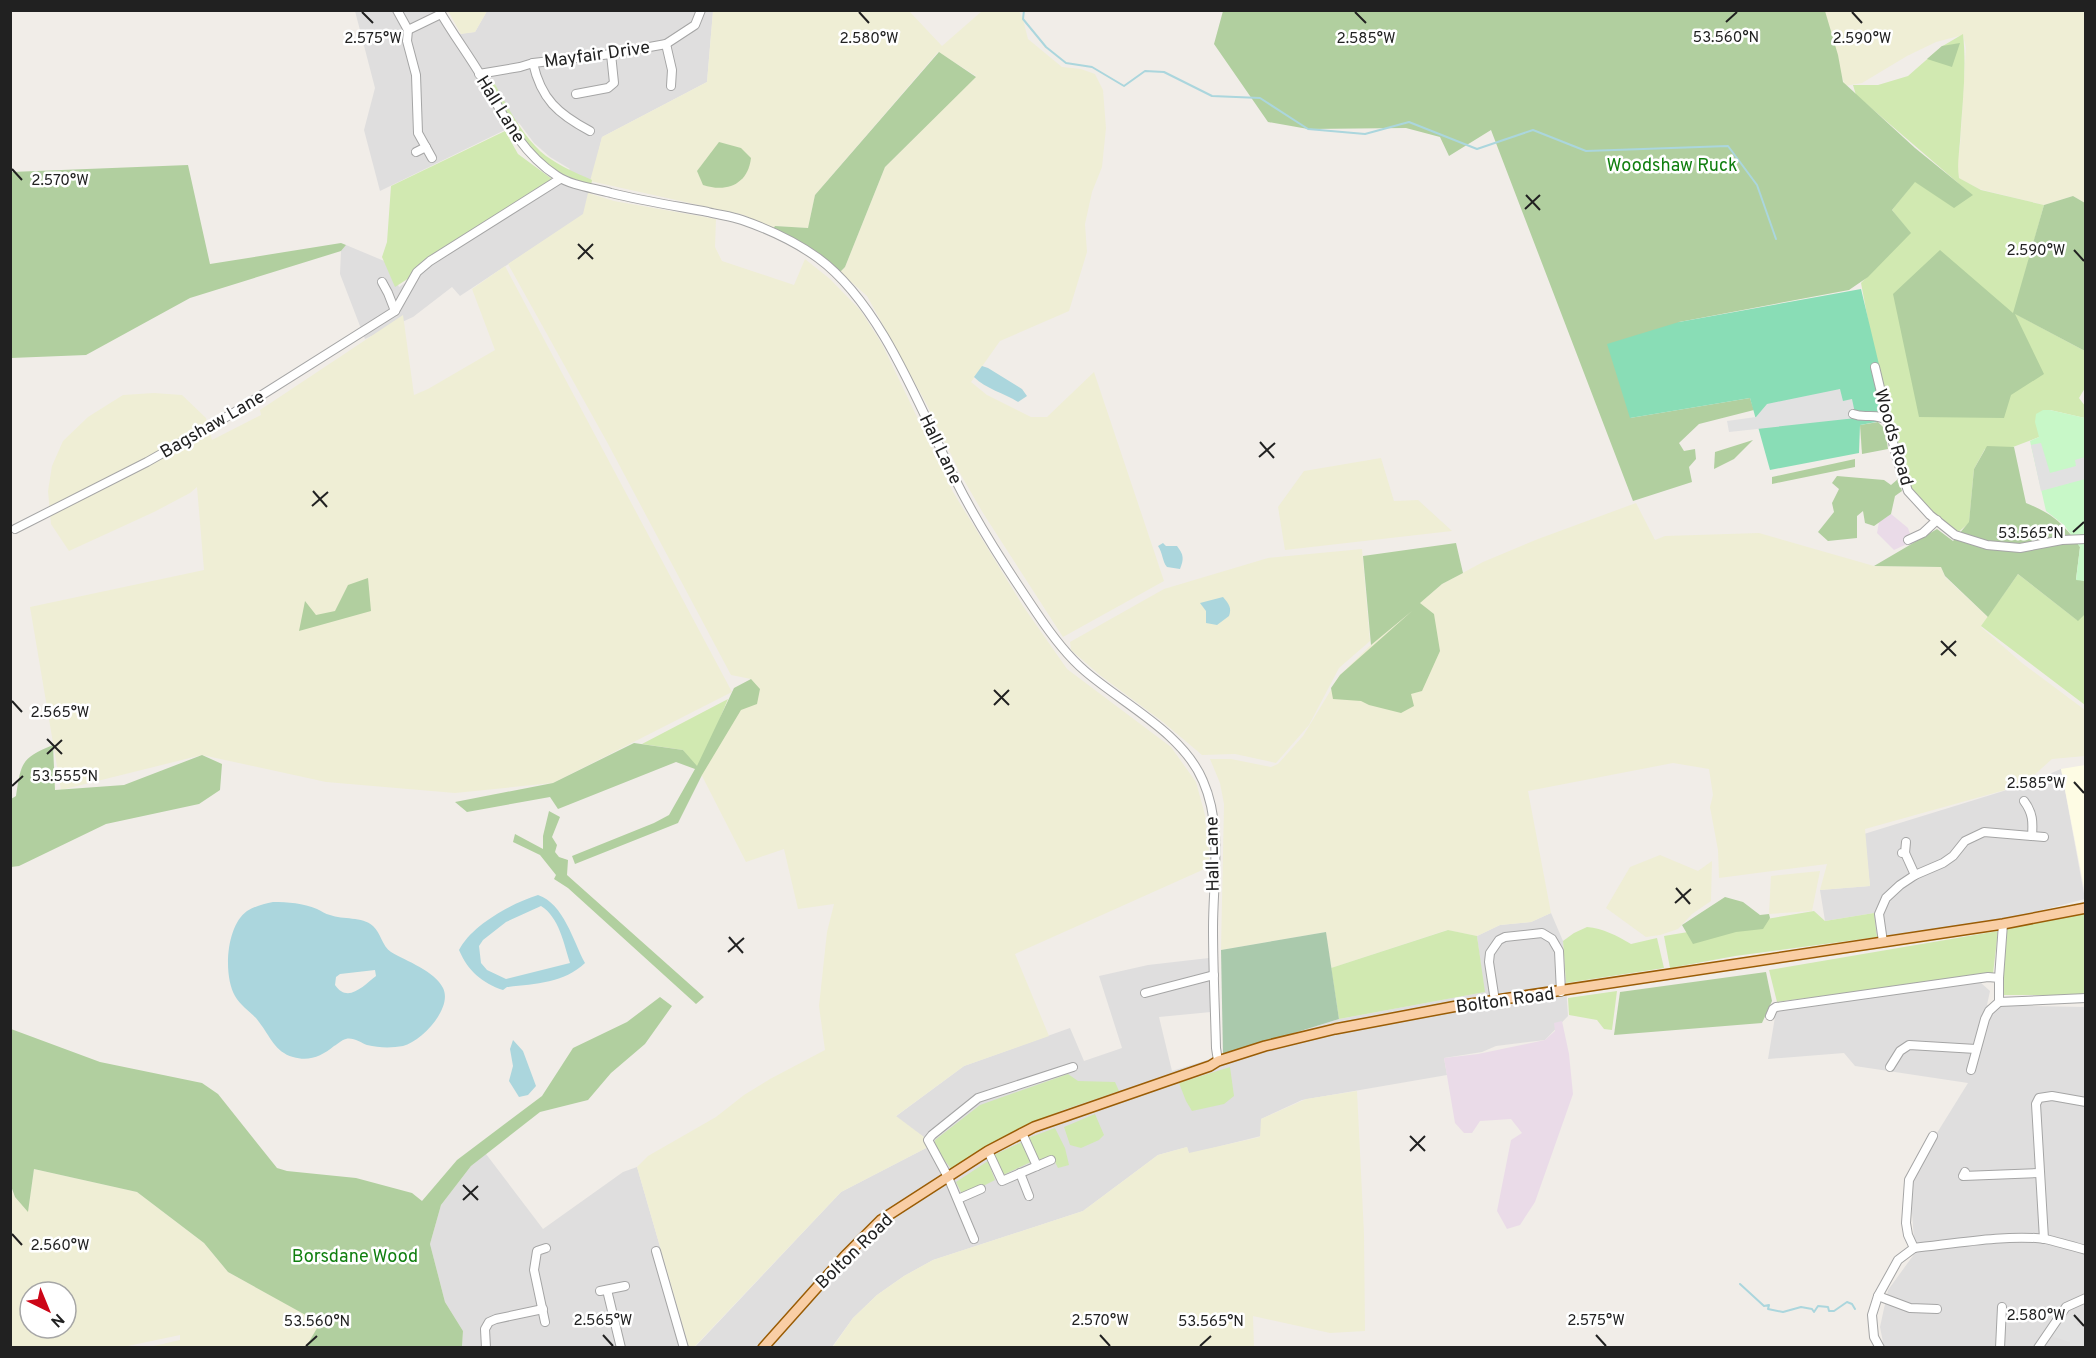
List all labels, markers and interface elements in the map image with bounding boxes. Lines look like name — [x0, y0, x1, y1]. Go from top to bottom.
text: 53.560°N — [1693, 29, 1759, 48]
text: 2.575°W — [344, 30, 402, 49]
text: 2.580°W — [839, 30, 899, 49]
text: 2.585°W — [1336, 30, 1396, 49]
text: 2.590°W — [1833, 30, 1891, 49]
street label: Mayfair Drive — [543, 37, 652, 74]
street label: Hall Lane — [470, 72, 529, 148]
park label: Woodshaw Ruck — [1607, 155, 1737, 178]
text: 2.570°W — [31, 172, 89, 191]
text: 2.590°W — [2007, 242, 2065, 261]
street label: Bagshaw Lane — [156, 386, 269, 464]
street label: Woods Road — [1868, 386, 1917, 489]
street label: Hall Lane — [913, 411, 966, 488]
text: 53.565°N — [1998, 525, 2064, 544]
text: 2.565°W — [31, 704, 89, 723]
text: 53.555°N — [32, 768, 98, 787]
text: 2.585°W — [2006, 775, 2066, 794]
street label: Hall Lane — [1201, 816, 1226, 892]
street label: Bolton Road — [1454, 983, 1556, 1020]
street label: Bolton Road — [811, 1209, 899, 1295]
text: 2.560°W — [30, 1237, 90, 1256]
park label: Borsdane Wood — [292, 1246, 418, 1269]
north arrow — [18, 1280, 78, 1340]
text: 2.580°W — [2006, 1307, 2066, 1326]
text: N — [46, 1308, 68, 1331]
text: 2.565°W — [574, 1312, 632, 1331]
text: 2.570°W — [1071, 1312, 1129, 1331]
text: 2.575°W — [1567, 1312, 1625, 1331]
text: 53.560°N — [284, 1313, 350, 1332]
text: 53.565°N — [1178, 1313, 1244, 1332]

